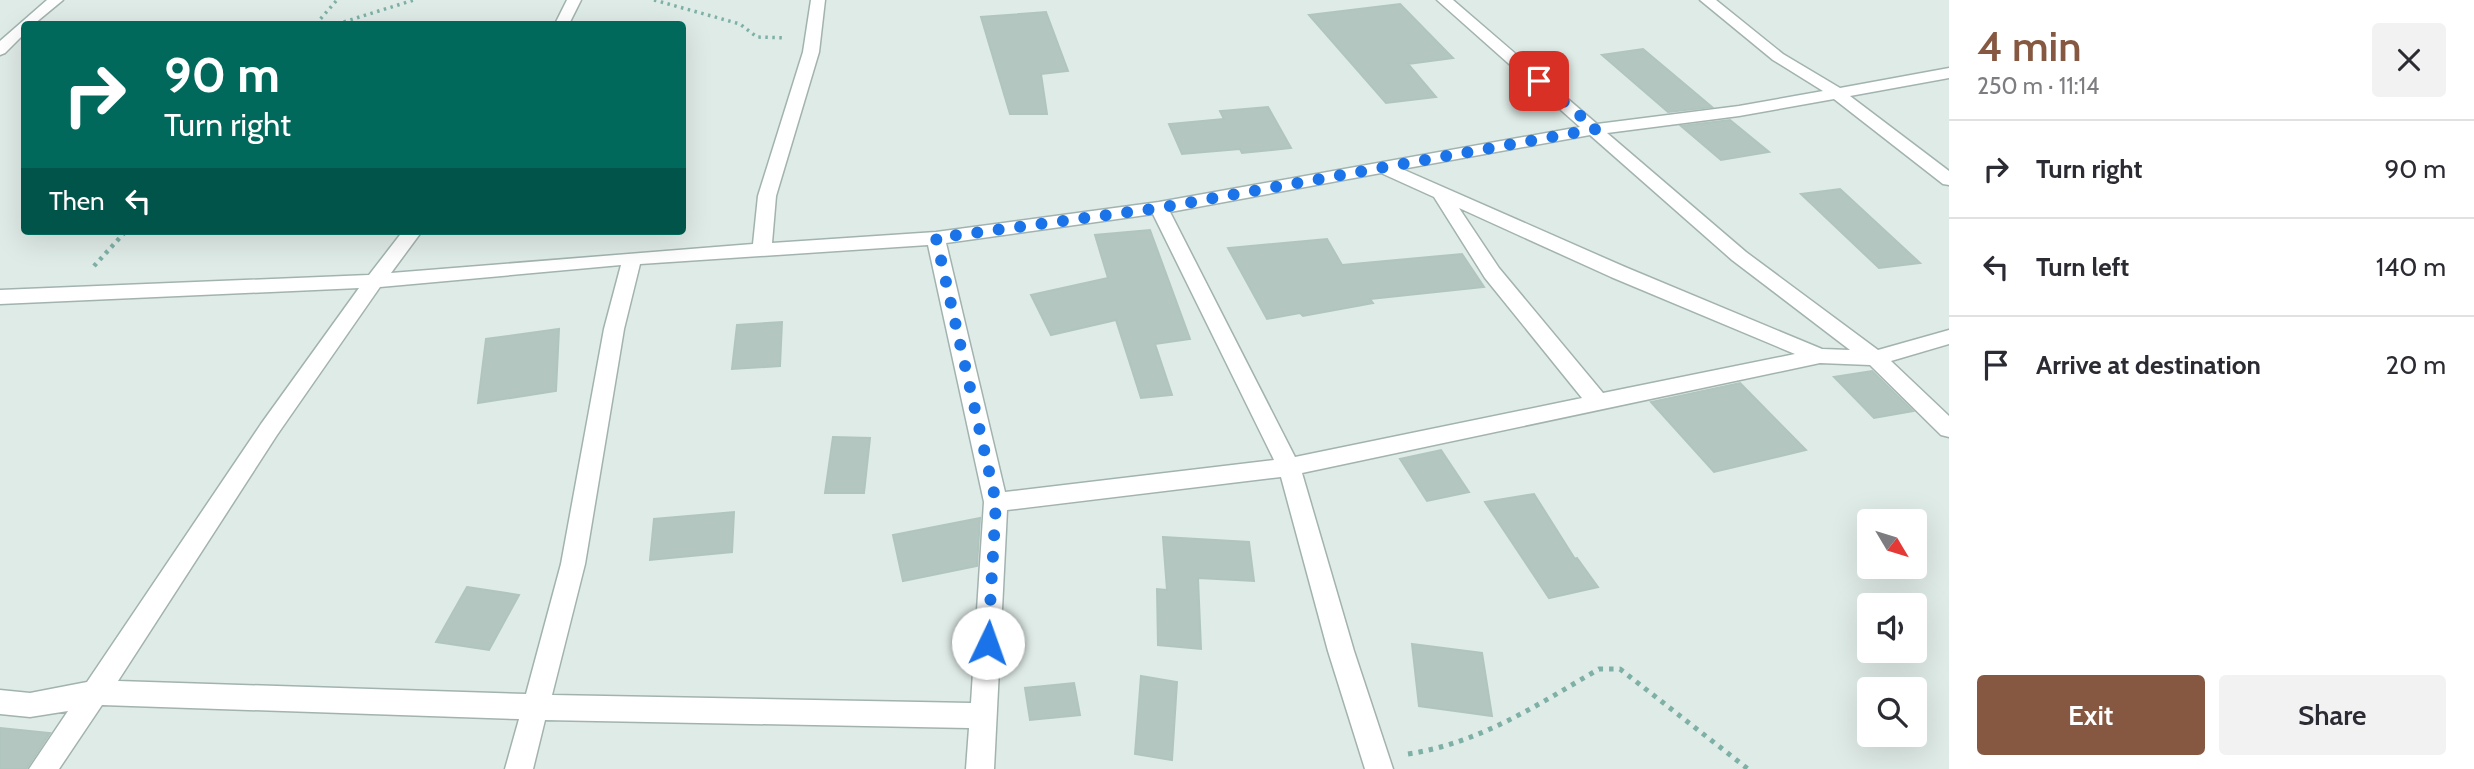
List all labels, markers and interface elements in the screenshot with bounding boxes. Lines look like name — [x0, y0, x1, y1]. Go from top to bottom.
text: 4 min — [1977, 20, 2081, 72]
button: close — [2372, 23, 2446, 97]
text: 90 m — [164, 45, 280, 104]
icon: right — [49, 49, 140, 140]
pin — [1509, 51, 1569, 111]
icon: arrive — [1520, 62, 1558, 100]
text: 250 m · 11:14 — [1977, 72, 2099, 100]
text: Turn right — [164, 105, 291, 144]
icon: right — [1977, 150, 2015, 188]
text: Turn right — [2036, 153, 2142, 185]
text: 90 m — [2384, 153, 2446, 185]
icon: left — [119, 182, 157, 220]
text: Then — [49, 185, 105, 217]
icon: left — [1977, 248, 2015, 286]
text: Turn left — [2036, 251, 2129, 283]
text: 140 m — [2376, 251, 2446, 283]
icon: arrive — [1977, 346, 2015, 384]
text: Arrive at destination — [2036, 349, 2261, 381]
text: 20 m — [2386, 349, 2446, 381]
north arrow — [1857, 509, 1927, 579]
map controls — [1857, 509, 1927, 747]
button: sound — [1857, 593, 1927, 663]
position arrow — [951, 606, 1025, 680]
button: Exit — [1977, 675, 2205, 755]
button: Share — [2219, 675, 2446, 755]
button: search — [1857, 677, 1927, 747]

